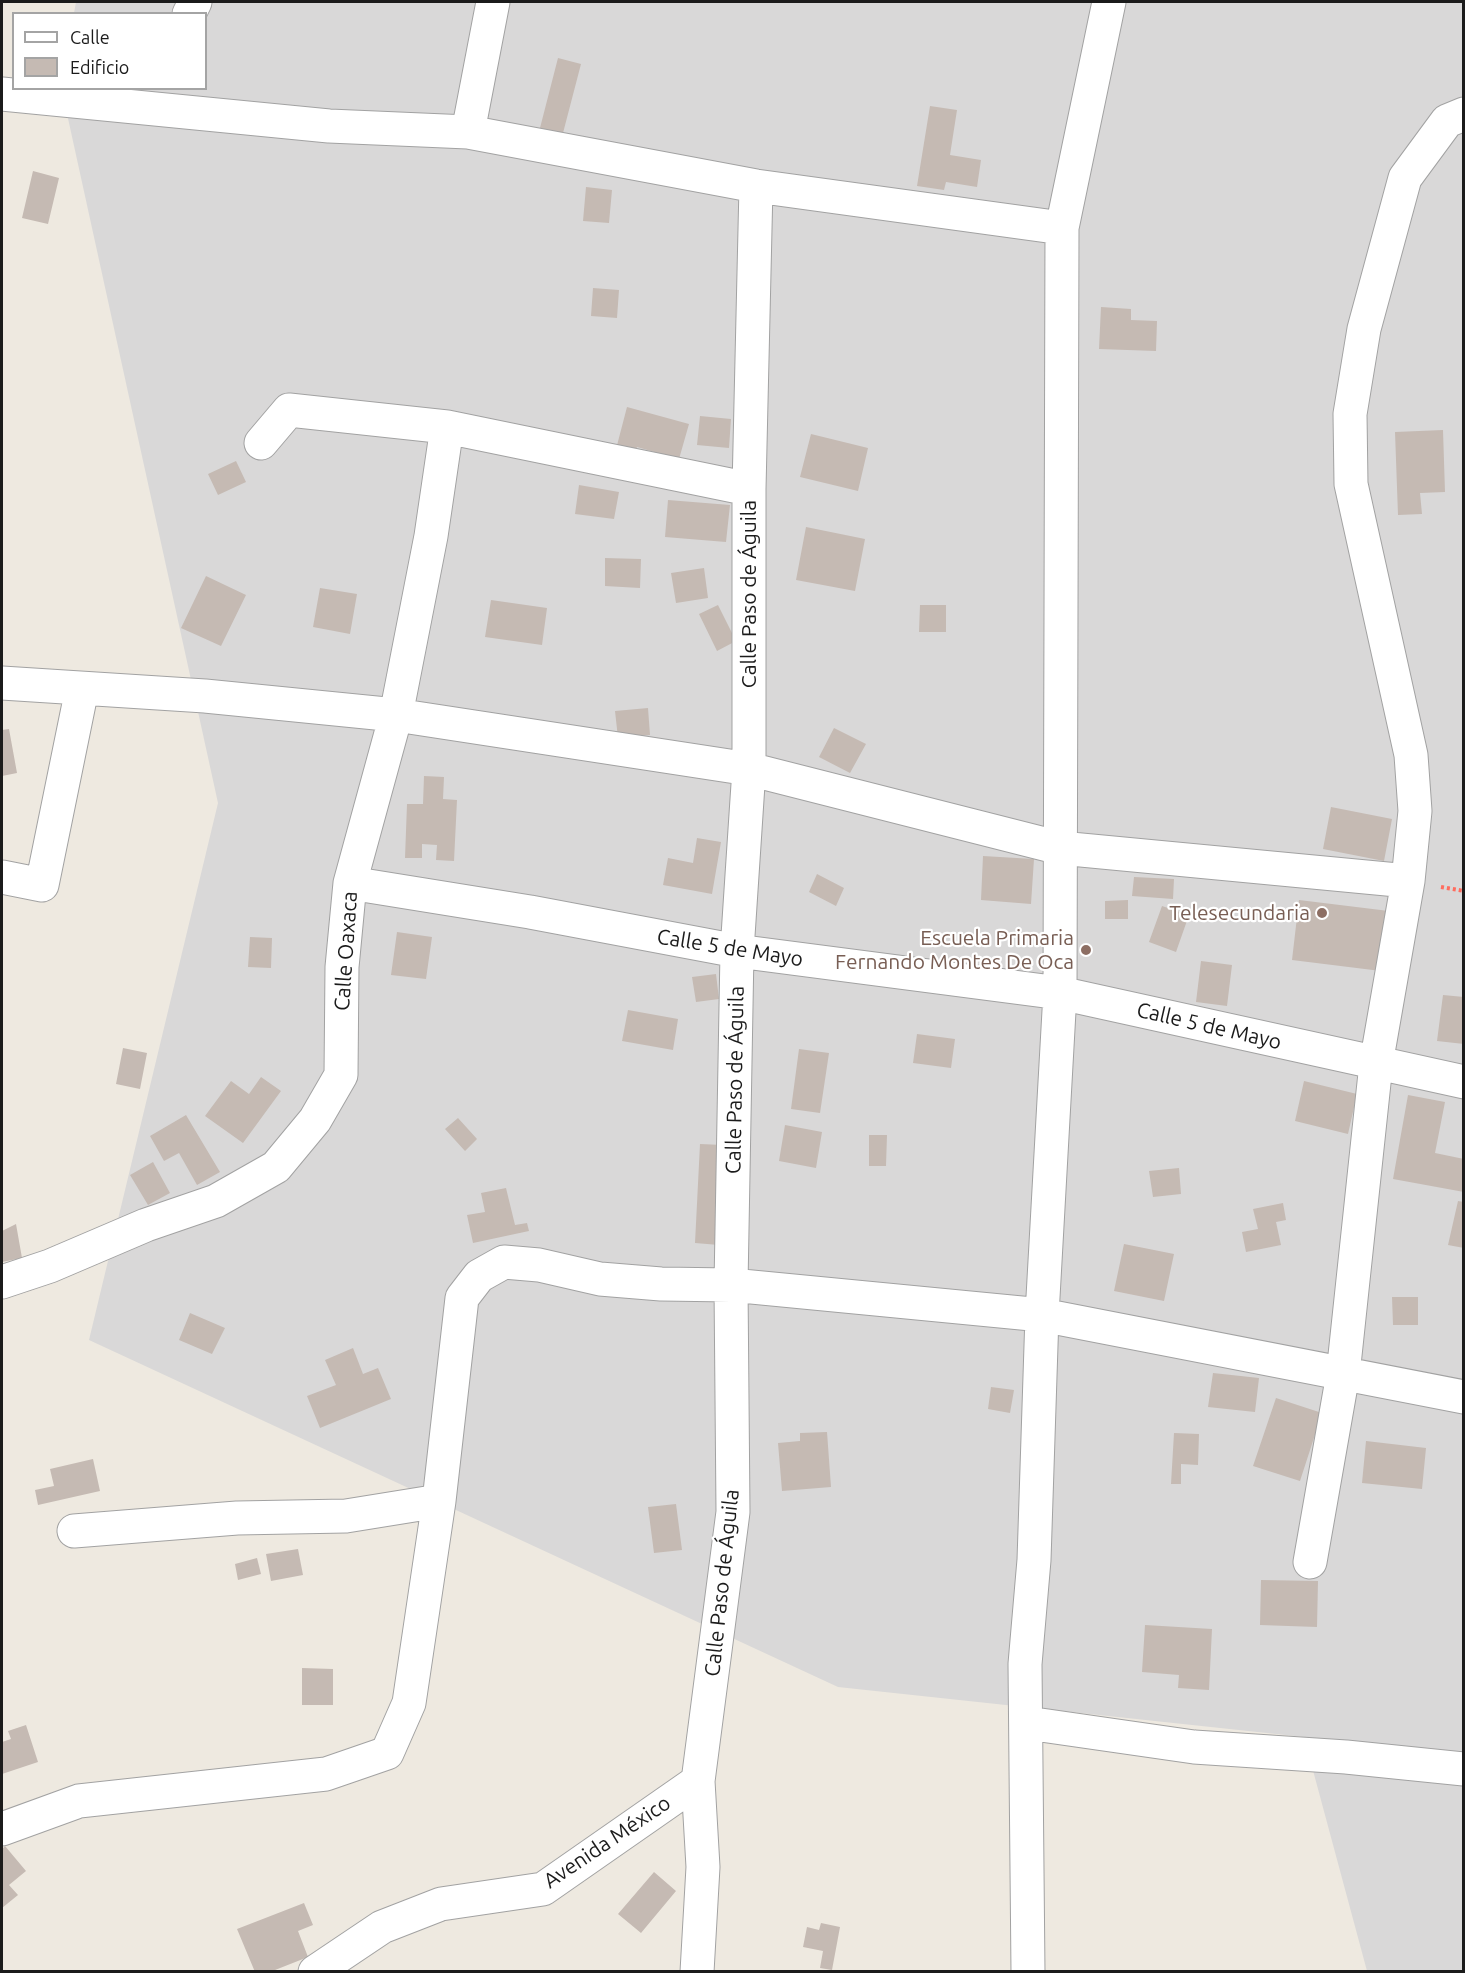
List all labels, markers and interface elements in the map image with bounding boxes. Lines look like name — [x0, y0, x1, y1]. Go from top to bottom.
legend — [12, 12, 207, 90]
text: Calle — [70, 27, 110, 47]
text: Edificio — [70, 57, 129, 77]
street label: Calle Paso de Águila — [736, 500, 762, 688]
street label: Calle Oaxaca — [329, 890, 363, 1012]
place label: Telesecundaria — [1169, 900, 1310, 926]
marker: Telesecundaria — [1315, 906, 1329, 920]
street label: Calle 5 de Mayo — [655, 924, 805, 972]
place label: Escuela Primaria Fernando Montes De Oca — [835, 925, 1074, 975]
marker: Escuela Primaria Fernando Montes De Oca — [1079, 943, 1093, 957]
street label: Calle Paso de Águila — [721, 986, 749, 1174]
street label: Calle 5 de Mayo — [1134, 997, 1284, 1055]
street label: Calle Paso de Águila — [700, 1488, 744, 1678]
street label: Avenida México — [539, 1790, 675, 1894]

